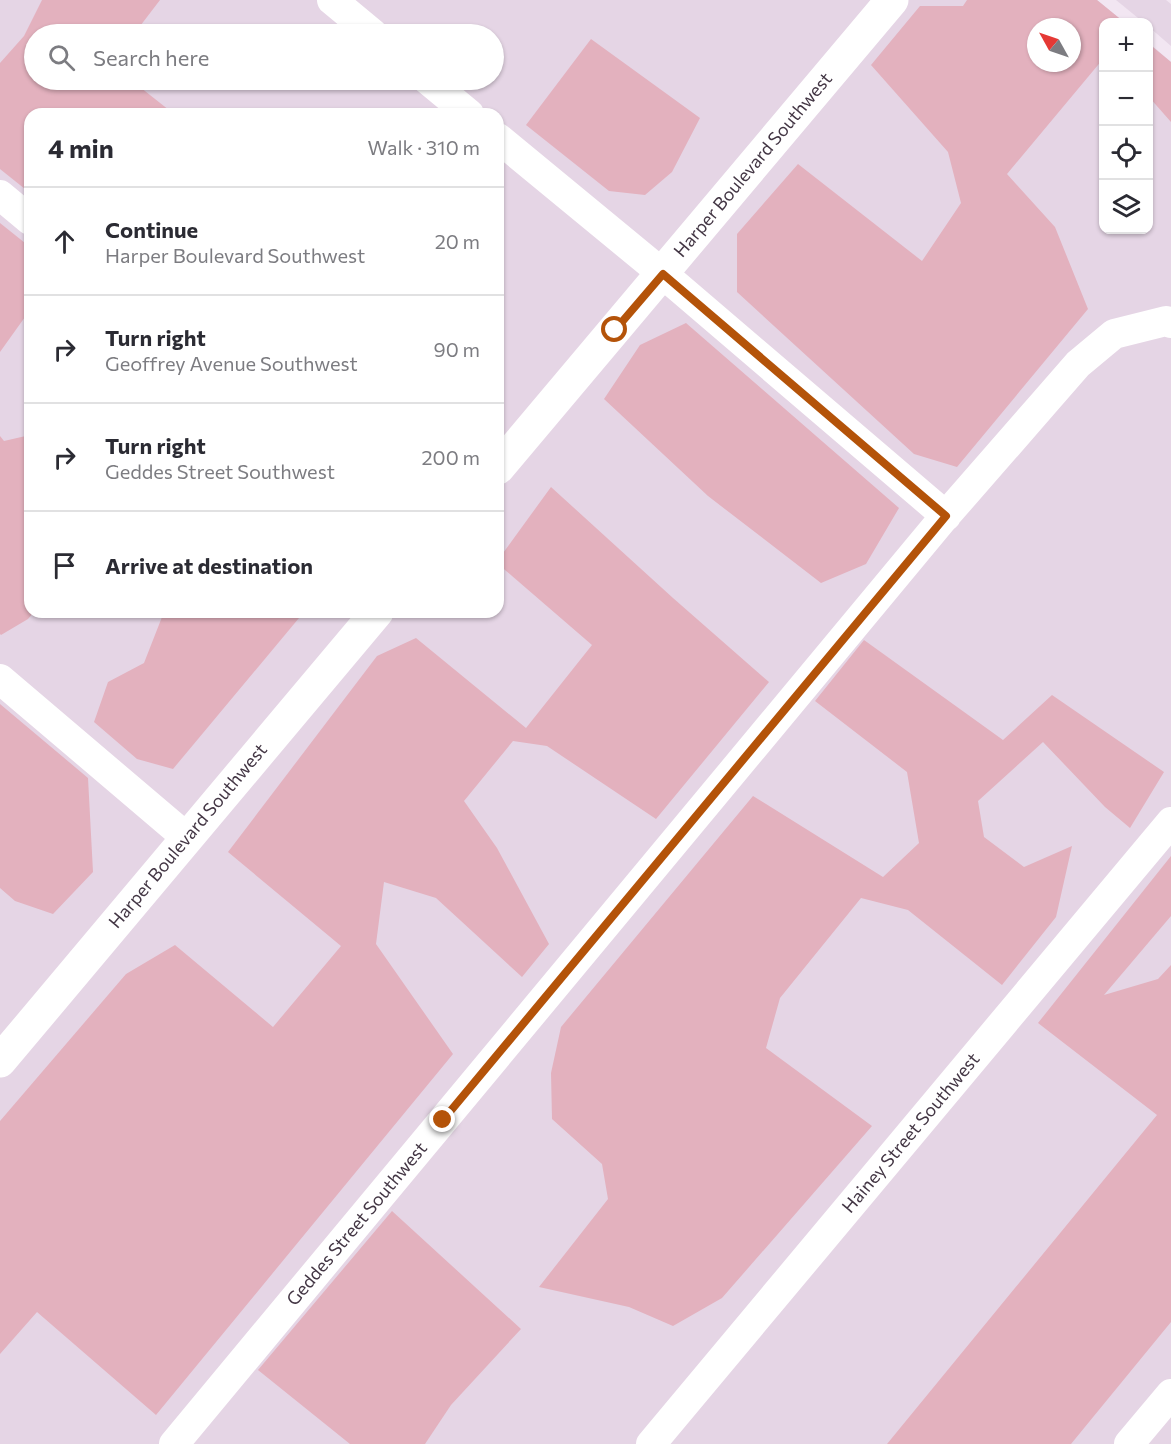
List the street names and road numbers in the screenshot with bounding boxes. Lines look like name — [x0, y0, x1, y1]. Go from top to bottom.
street label: Harper Boulevard Southwest — [669, 68, 836, 261]
street label: Harper Boulevard Southwest — [104, 739, 271, 932]
street label: Hainey Street Southwest — [837, 1048, 984, 1217]
street label: Geddes Street Southwest — [281, 1137, 431, 1310]

